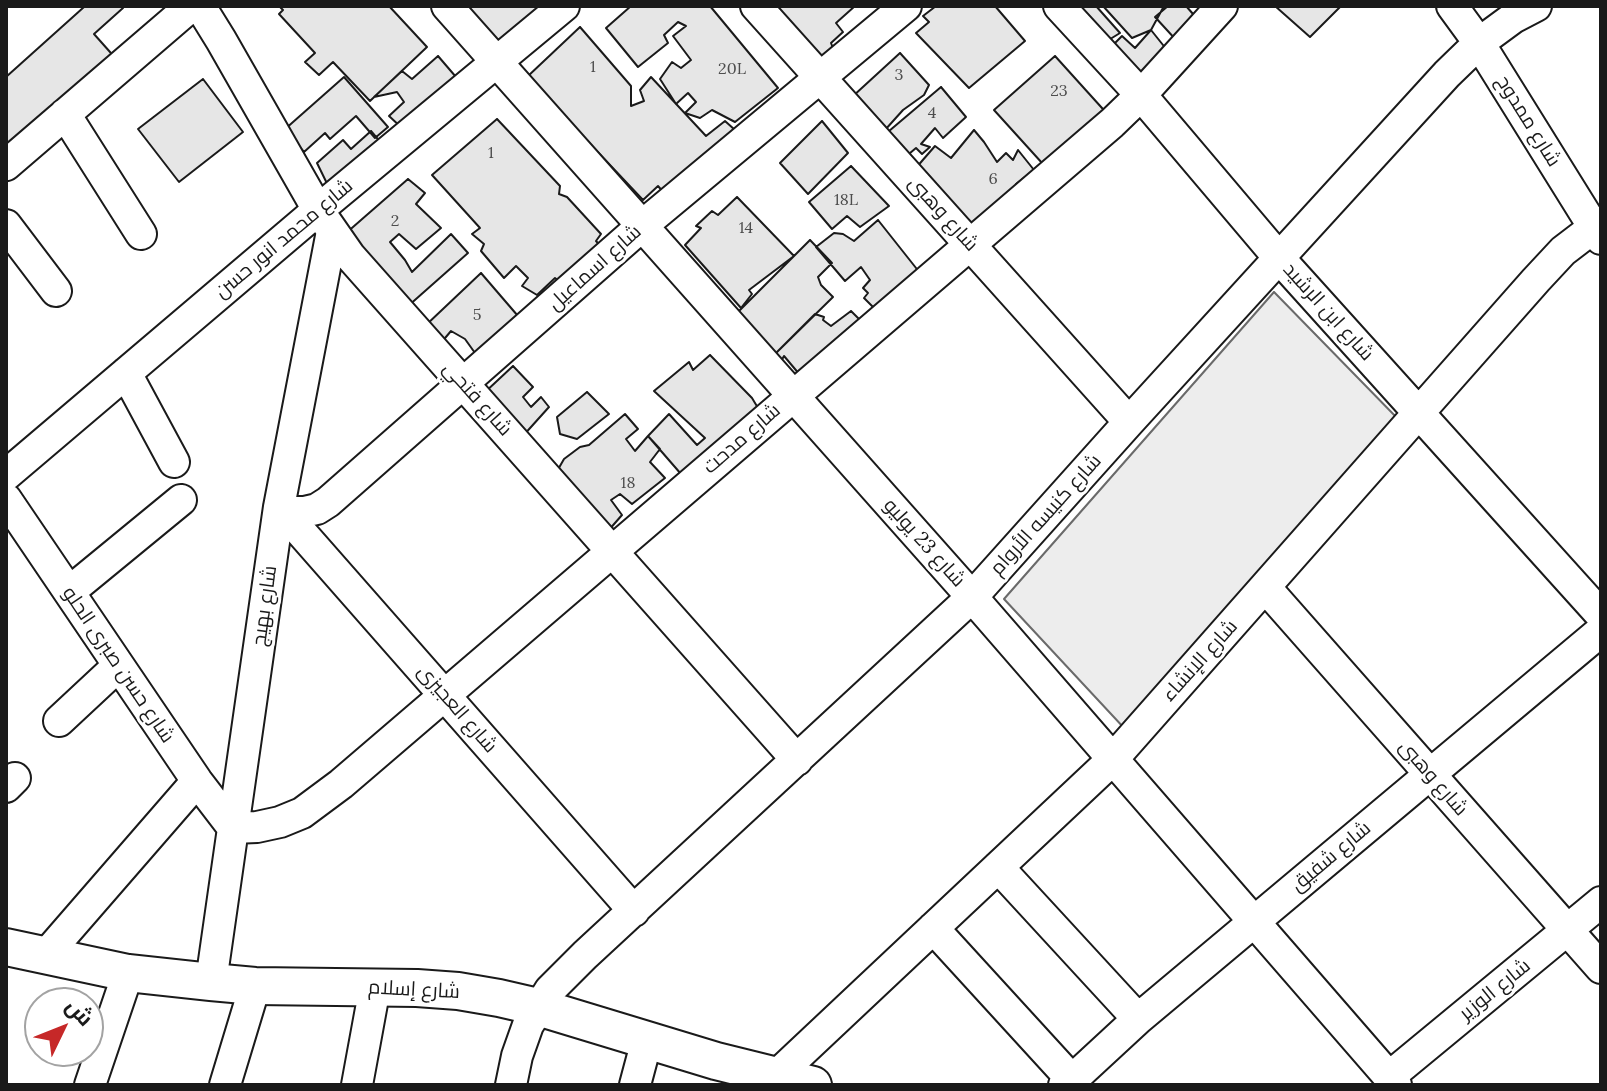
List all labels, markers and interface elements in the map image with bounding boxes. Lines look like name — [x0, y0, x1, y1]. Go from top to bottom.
house number: 1 — [590, 57, 596, 77]
house number: 20L — [718, 59, 746, 79]
house number: 3 — [895, 65, 903, 85]
street label: شارع ممدوح — [1490, 71, 1566, 171]
house number: 23 — [1050, 81, 1068, 101]
house number: 4 — [928, 103, 936, 123]
house number: 1 — [488, 143, 494, 163]
house number: 6 — [988, 169, 998, 189]
street label: شارع وهبى — [903, 171, 983, 257]
street label: شارع محمد انور حسن — [210, 174, 358, 304]
house number: 18L — [834, 190, 858, 210]
house number: 2 — [391, 211, 399, 231]
house number: 14 — [739, 218, 753, 238]
street label: شارع اسماعيل — [543, 220, 647, 316]
street label: شارع ابن الرشيد — [1278, 258, 1378, 366]
house number: 5 — [473, 305, 481, 325]
street label: شارع فتحي — [437, 357, 517, 441]
street label: شارع مدحت — [698, 399, 786, 479]
street label: شارع كنيسه الأروام — [985, 450, 1107, 580]
house number: 18 — [621, 473, 635, 493]
street label: شارع 23 يوليو — [878, 494, 970, 592]
street label: شارع بهيج — [247, 564, 283, 648]
street label: شارع حسن صبرى الحلو — [57, 582, 179, 748]
street label: شارع الإنشاء — [1157, 615, 1243, 707]
street label: شارع العجيزى — [412, 660, 502, 758]
street label: شارع وهبى — [1393, 735, 1473, 821]
street label: شارع شفيق — [1286, 817, 1376, 897]
street label: شارع الوزير — [1455, 954, 1535, 1026]
street label: شارع إسلام — [368, 976, 460, 1004]
north arrow — [24, 987, 104, 1067]
text: ش — [60, 992, 100, 1032]

